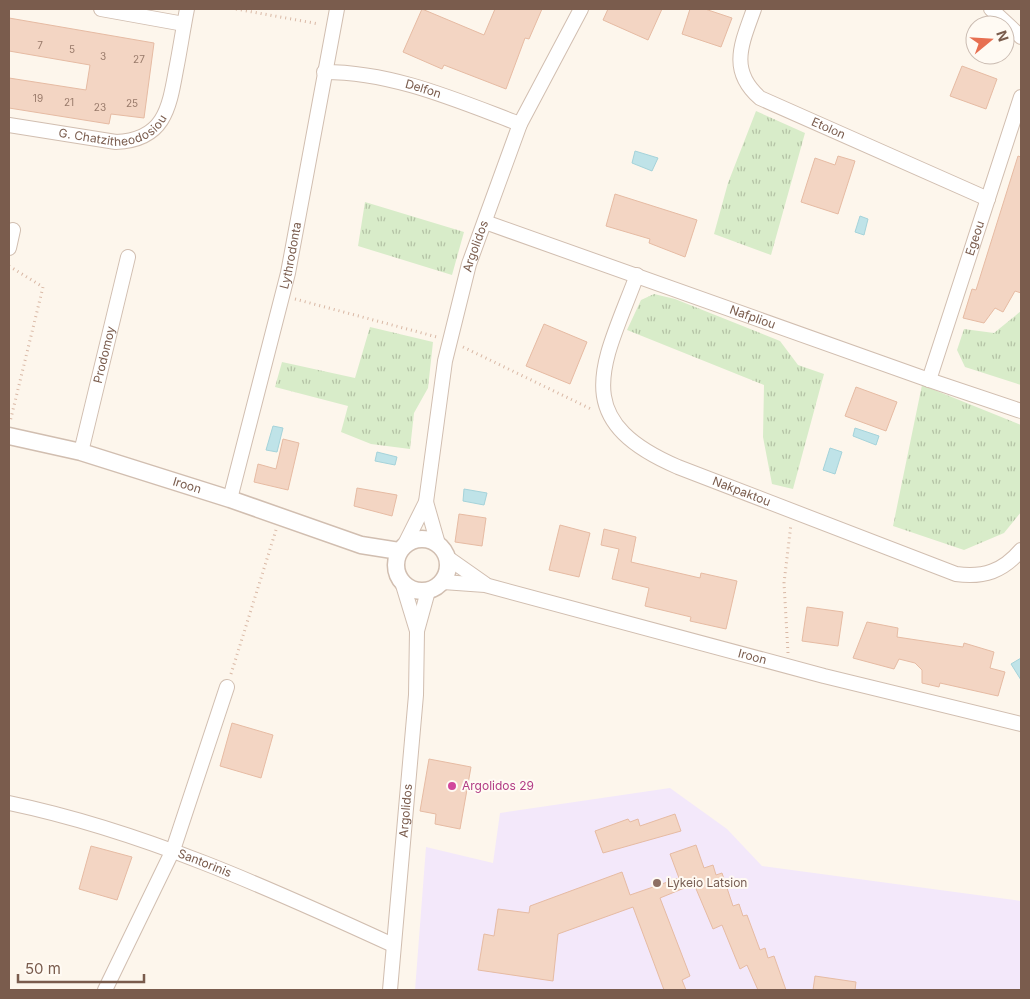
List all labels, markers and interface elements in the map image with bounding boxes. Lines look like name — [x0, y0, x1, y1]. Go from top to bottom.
north arrow — [965, 15, 1015, 65]
text: N — [993, 28, 1013, 44]
house number: 7 — [37, 39, 43, 51]
house number: 5 — [69, 43, 75, 55]
house number: 3 — [100, 50, 106, 62]
house number: 27 — [133, 53, 145, 65]
street label: Delfon — [404, 76, 443, 101]
house number: 19 — [33, 92, 43, 104]
house number: 21 — [64, 96, 74, 108]
house number: 25 — [126, 97, 138, 109]
house number: 23 — [94, 101, 106, 113]
street label: G. Chatzitheodosiou — [58, 112, 170, 149]
street label: Etolon — [809, 114, 848, 142]
street label: Argolidos — [459, 218, 491, 274]
street label: Egeou — [962, 219, 987, 258]
street label: Lythrodonta — [276, 221, 304, 290]
street label: Nafpliou — [728, 302, 778, 332]
street label: Prodomoy — [90, 324, 118, 385]
street label: Iroon — [171, 473, 203, 497]
street label: Nakpaktou — [710, 473, 773, 509]
street label: Iroon — [737, 645, 769, 667]
place label: Argolidos 29 — [462, 778, 534, 793]
marker: Argolidos 29 — [446, 780, 458, 792]
street label: Argolidos — [395, 783, 415, 838]
street label: Santorinis — [176, 846, 234, 880]
place label: Lykeio Latsion — [667, 875, 747, 890]
marker: Lykeio Latsion — [651, 877, 663, 889]
scale bar — [18, 952, 144, 984]
text: 50 m — [25, 959, 61, 978]

